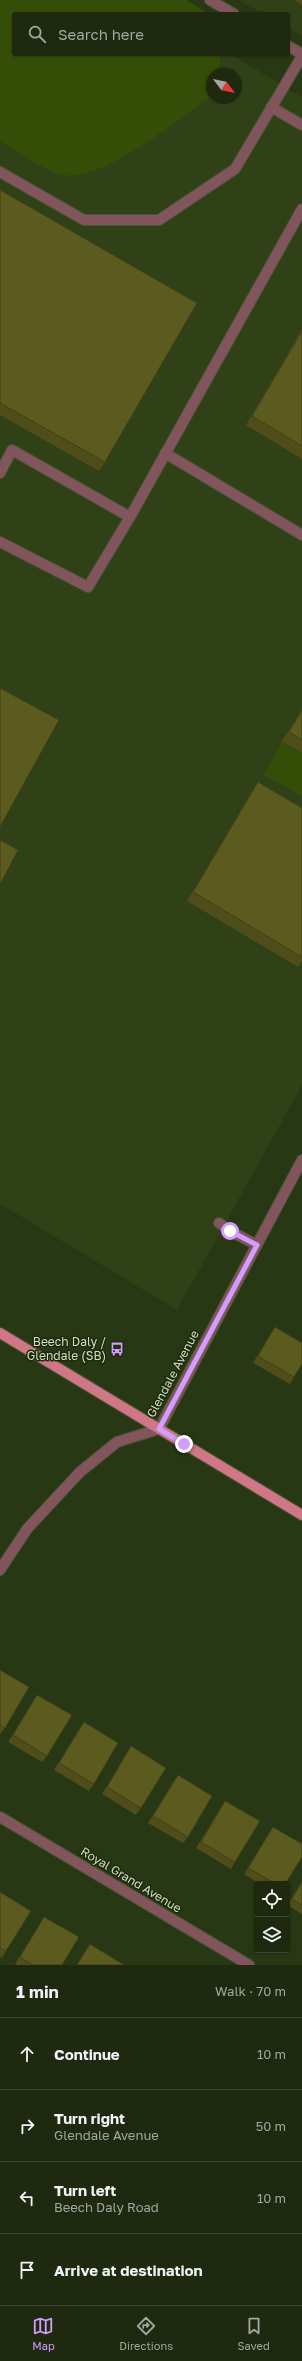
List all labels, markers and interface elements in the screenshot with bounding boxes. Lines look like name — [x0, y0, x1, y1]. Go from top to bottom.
search box — [12, 12, 290, 56]
icon: search — [26, 23, 48, 45]
text: Search here — [58, 25, 144, 43]
north arrow — [206, 68, 242, 104]
route start — [221, 1222, 239, 1240]
street label: Glendale Avenue — [143, 1328, 202, 1420]
place label: Beech Daly / Glendale (SB) — [27, 1334, 106, 1363]
bus stop icon: Beech Daly / Glendale (SB) — [109, 1341, 125, 1357]
route end — [175, 1435, 193, 1453]
street label: Royal Grand Avenue — [78, 1844, 184, 1916]
map controls — [254, 1881, 290, 1953]
button: locate — [254, 1881, 290, 1917]
button: layers — [254, 1917, 290, 1953]
text: 1 min — [16, 1981, 59, 2002]
text: Walk · 70 m — [215, 1983, 286, 1999]
icon: ahead — [16, 2043, 38, 2065]
text: Continue — [54, 2045, 120, 2063]
text: 10 m — [257, 2046, 286, 2062]
text: Turn right — [54, 2109, 125, 2127]
icon: right — [16, 2115, 38, 2137]
text: 50 m — [256, 2118, 286, 2134]
text: Glendale Avenue — [54, 2127, 159, 2143]
text: Turn left — [54, 2181, 116, 2199]
icon: left — [16, 2187, 38, 2209]
text: 10 m — [257, 2190, 286, 2206]
text: Beech Daly Road — [54, 2199, 159, 2215]
icon: arrive — [16, 2259, 38, 2281]
text: Arrive at destination — [54, 2261, 203, 2279]
tab: Map — [32, 2315, 55, 2352]
tab: Directions — [119, 2315, 173, 2352]
tab: Saved — [238, 2315, 270, 2352]

